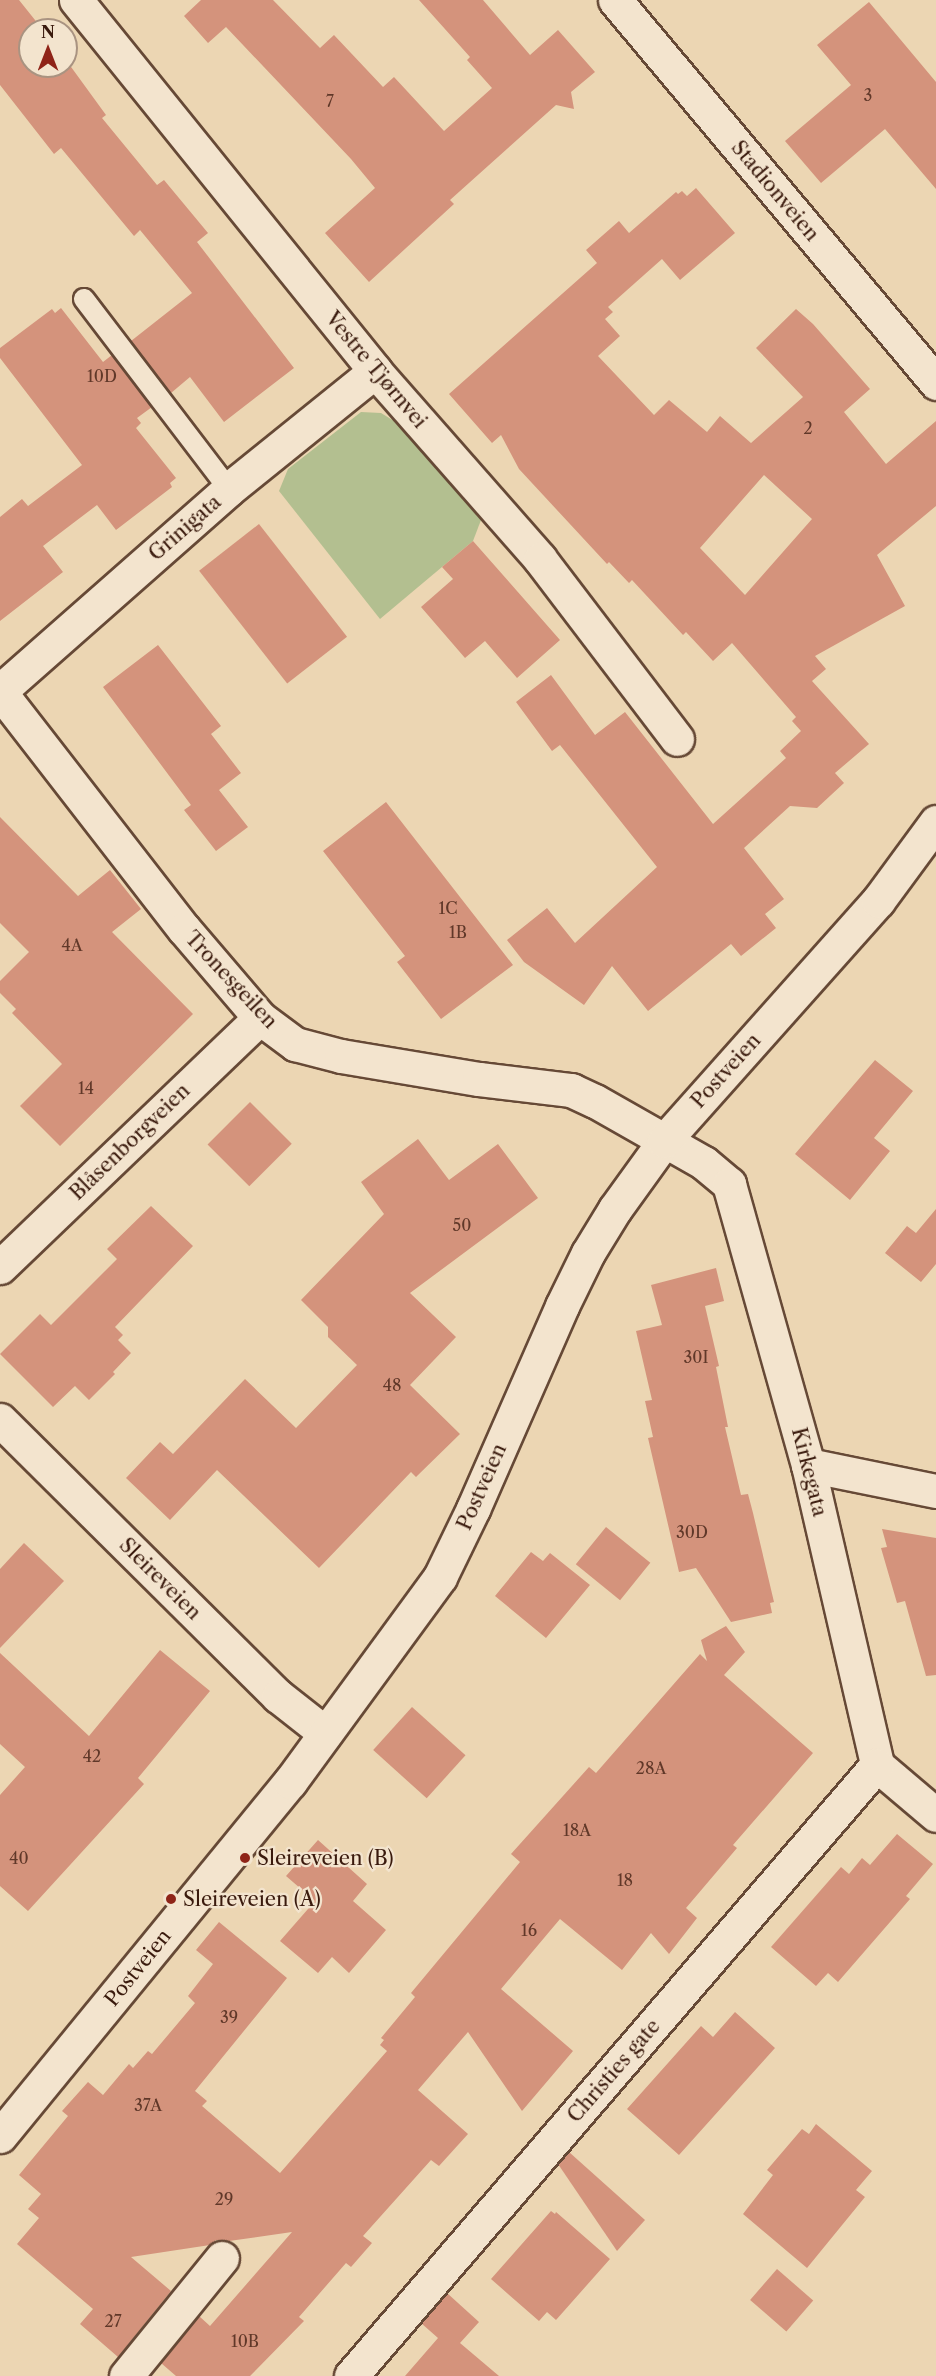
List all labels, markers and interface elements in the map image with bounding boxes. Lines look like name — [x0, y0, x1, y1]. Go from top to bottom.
north arrow — [18, 18, 78, 78]
text: N — [41, 22, 55, 42]
house number: 3 — [864, 85, 872, 105]
house number: 7 — [326, 91, 334, 111]
street label: Stadionveien — [726, 136, 824, 246]
street label: Vestre Tjørnvei — [320, 307, 432, 433]
house number: 10D — [87, 366, 117, 386]
house number: 2 — [803, 418, 813, 438]
street label: Grinigata — [144, 490, 226, 566]
house number: 1C — [438, 898, 458, 918]
house number: 1B — [449, 922, 467, 942]
street label: Tronesgeilen — [180, 926, 282, 1034]
house number: 4A — [61, 935, 83, 955]
street label: Postveien — [686, 1029, 766, 1113]
house number: 14 — [78, 1078, 94, 1098]
street label: Blåsenborgveien — [65, 1079, 195, 1205]
house number: 50 — [453, 1215, 471, 1235]
house number: 30I — [684, 1347, 708, 1367]
house number: 48 — [383, 1375, 401, 1395]
street label: Kirkegata — [786, 1425, 832, 1519]
street label: Postveien — [452, 1440, 512, 1534]
house number: 30D — [676, 1522, 708, 1542]
street label: Sleireveien — [114, 1533, 206, 1625]
house number: 42 — [83, 1746, 101, 1766]
house number: 28A — [636, 1758, 666, 1778]
house number: 18A — [563, 1820, 591, 1840]
place label: Sleireveien (B) — [257, 1846, 394, 1870]
house number: 40 — [9, 1848, 29, 1868]
marker: Sleireveien (B) — [238, 1851, 252, 1865]
house number: 18 — [617, 1870, 633, 1890]
place label: Sleireveien (A) — [183, 1887, 321, 1911]
marker: Sleireveien (A) — [164, 1892, 178, 1906]
house number: 16 — [521, 1920, 537, 1940]
street label: Postveien — [100, 1925, 176, 2011]
house number: 39 — [220, 2007, 238, 2027]
street label: Christies gate — [563, 2015, 665, 2127]
house number: 37A — [134, 2095, 162, 2115]
house number: 29 — [215, 2189, 233, 2209]
house number: 27 — [104, 2311, 122, 2331]
house number: 10B — [231, 2331, 259, 2351]

